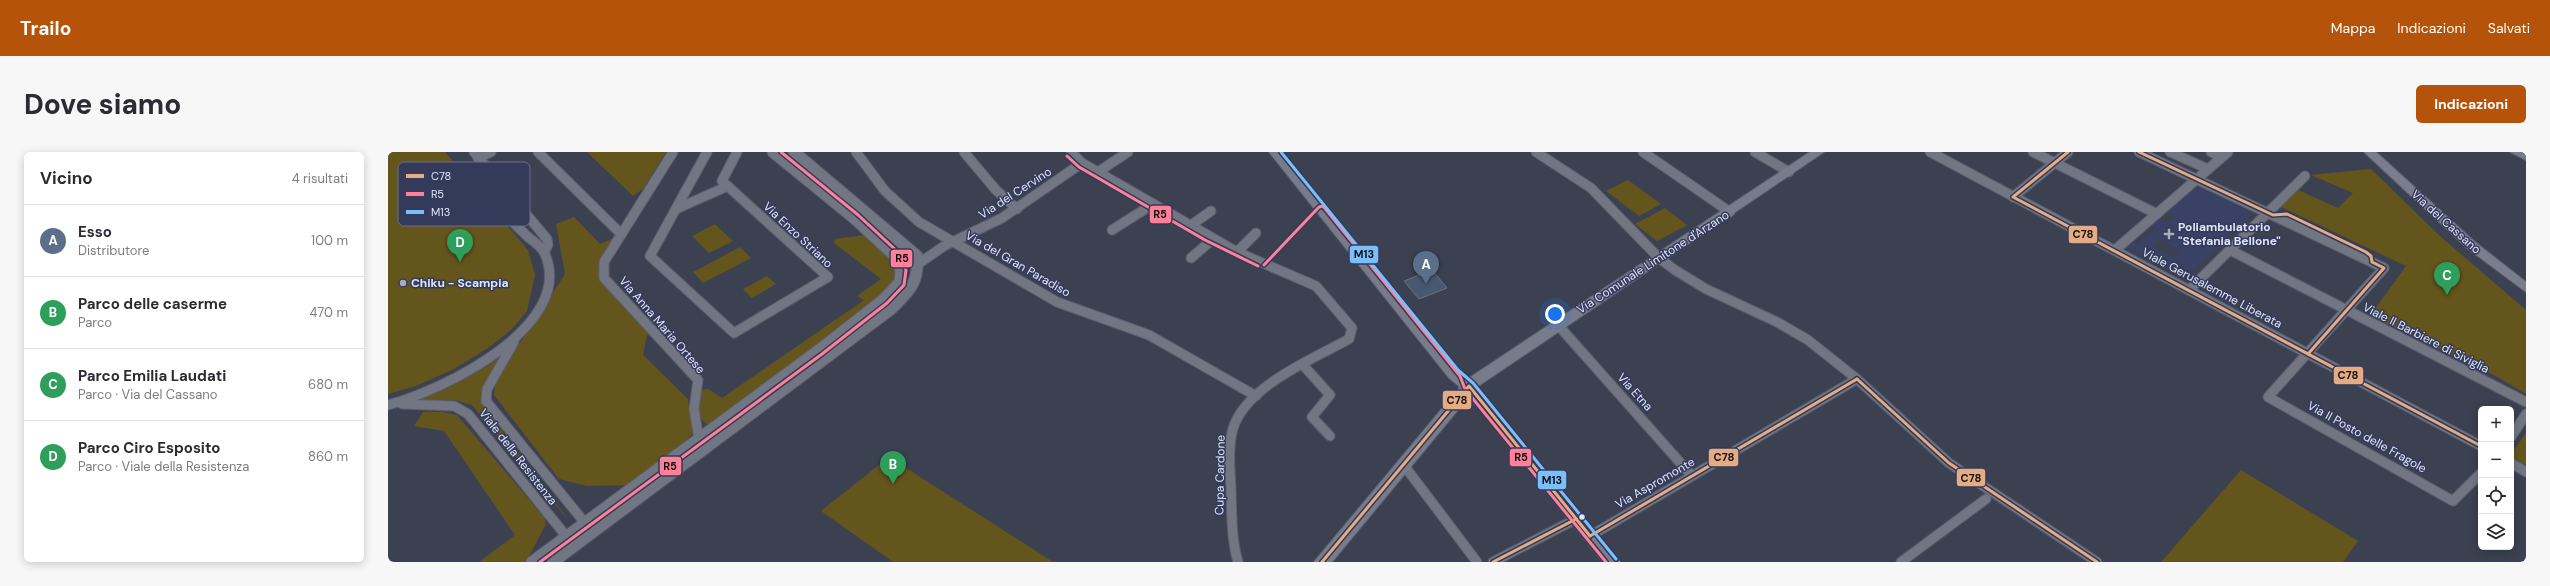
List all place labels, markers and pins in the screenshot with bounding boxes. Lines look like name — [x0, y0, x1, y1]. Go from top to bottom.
place label: Poliambulatorio "Stefania Bellone" — [2178, 219, 2281, 249]
marker: Poliambulatorio "Stefania Bellone" — [2163, 228, 2175, 240]
pin: D — [447, 229, 473, 262]
pin: A — [1413, 251, 1439, 284]
pin: C — [2434, 262, 2460, 295]
place label: Chiku - Scampia — [411, 275, 508, 291]
marker: Chiku - Scampia — [398, 278, 408, 288]
pin: B — [880, 451, 906, 484]
unlabelled marker — [1577, 512, 1587, 522]

